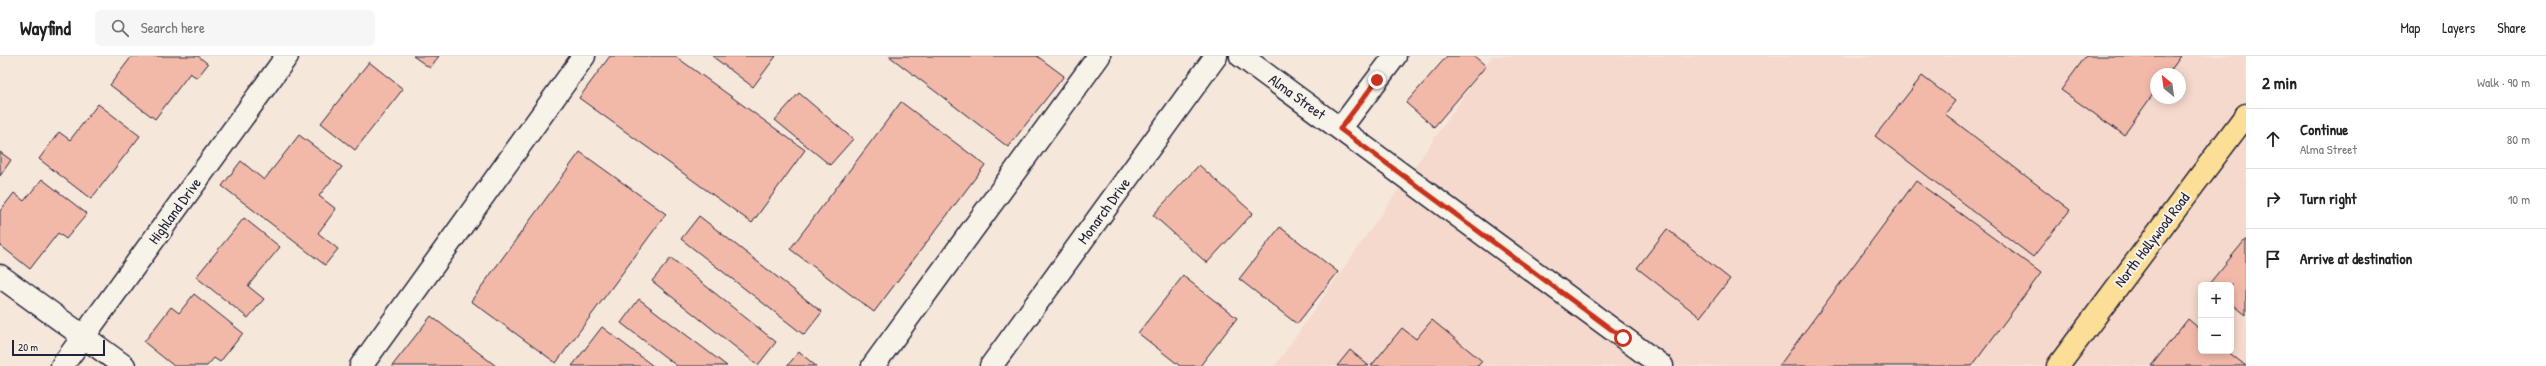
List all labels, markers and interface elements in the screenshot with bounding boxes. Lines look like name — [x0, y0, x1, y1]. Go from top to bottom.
search box — [95, 10, 375, 46]
text: Wayfind — [20, 15, 71, 41]
icon: search — [109, 17, 131, 39]
text: Search here — [141, 17, 205, 38]
text: Map — [2400, 18, 2420, 37]
text: Layers — [2442, 18, 2475, 37]
text: Share — [2497, 18, 2526, 37]
north arrow — [2150, 68, 2186, 104]
street label: Alma Street — [1265, 69, 1331, 125]
route end — [1368, 71, 1386, 89]
text: 2 min — [2262, 71, 2297, 94]
text: Walk · 90 m — [2477, 73, 2530, 91]
text: Continue — [2300, 119, 2348, 140]
icon: ahead — [2262, 128, 2284, 150]
text: 80 m — [2507, 130, 2530, 148]
text: Alma Street — [2300, 140, 2357, 158]
street label: Highland Drive — [143, 173, 206, 248]
street label: Monarch Drive — [1072, 173, 1135, 248]
street label: North Hollywood Road — [2109, 188, 2194, 291]
icon: right — [2262, 188, 2284, 210]
text: Turn right — [2300, 188, 2356, 209]
text: 10 m — [2508, 190, 2530, 208]
icon: arrive — [2262, 248, 2284, 270]
text: Arrive at destination — [2300, 248, 2412, 269]
map controls — [2198, 282, 2234, 354]
button: + — [2198, 282, 2234, 318]
button: − — [2198, 318, 2234, 354]
route start — [1614, 329, 1632, 347]
scale bar — [12, 338, 105, 357]
text: 20 m — [18, 340, 38, 354]

